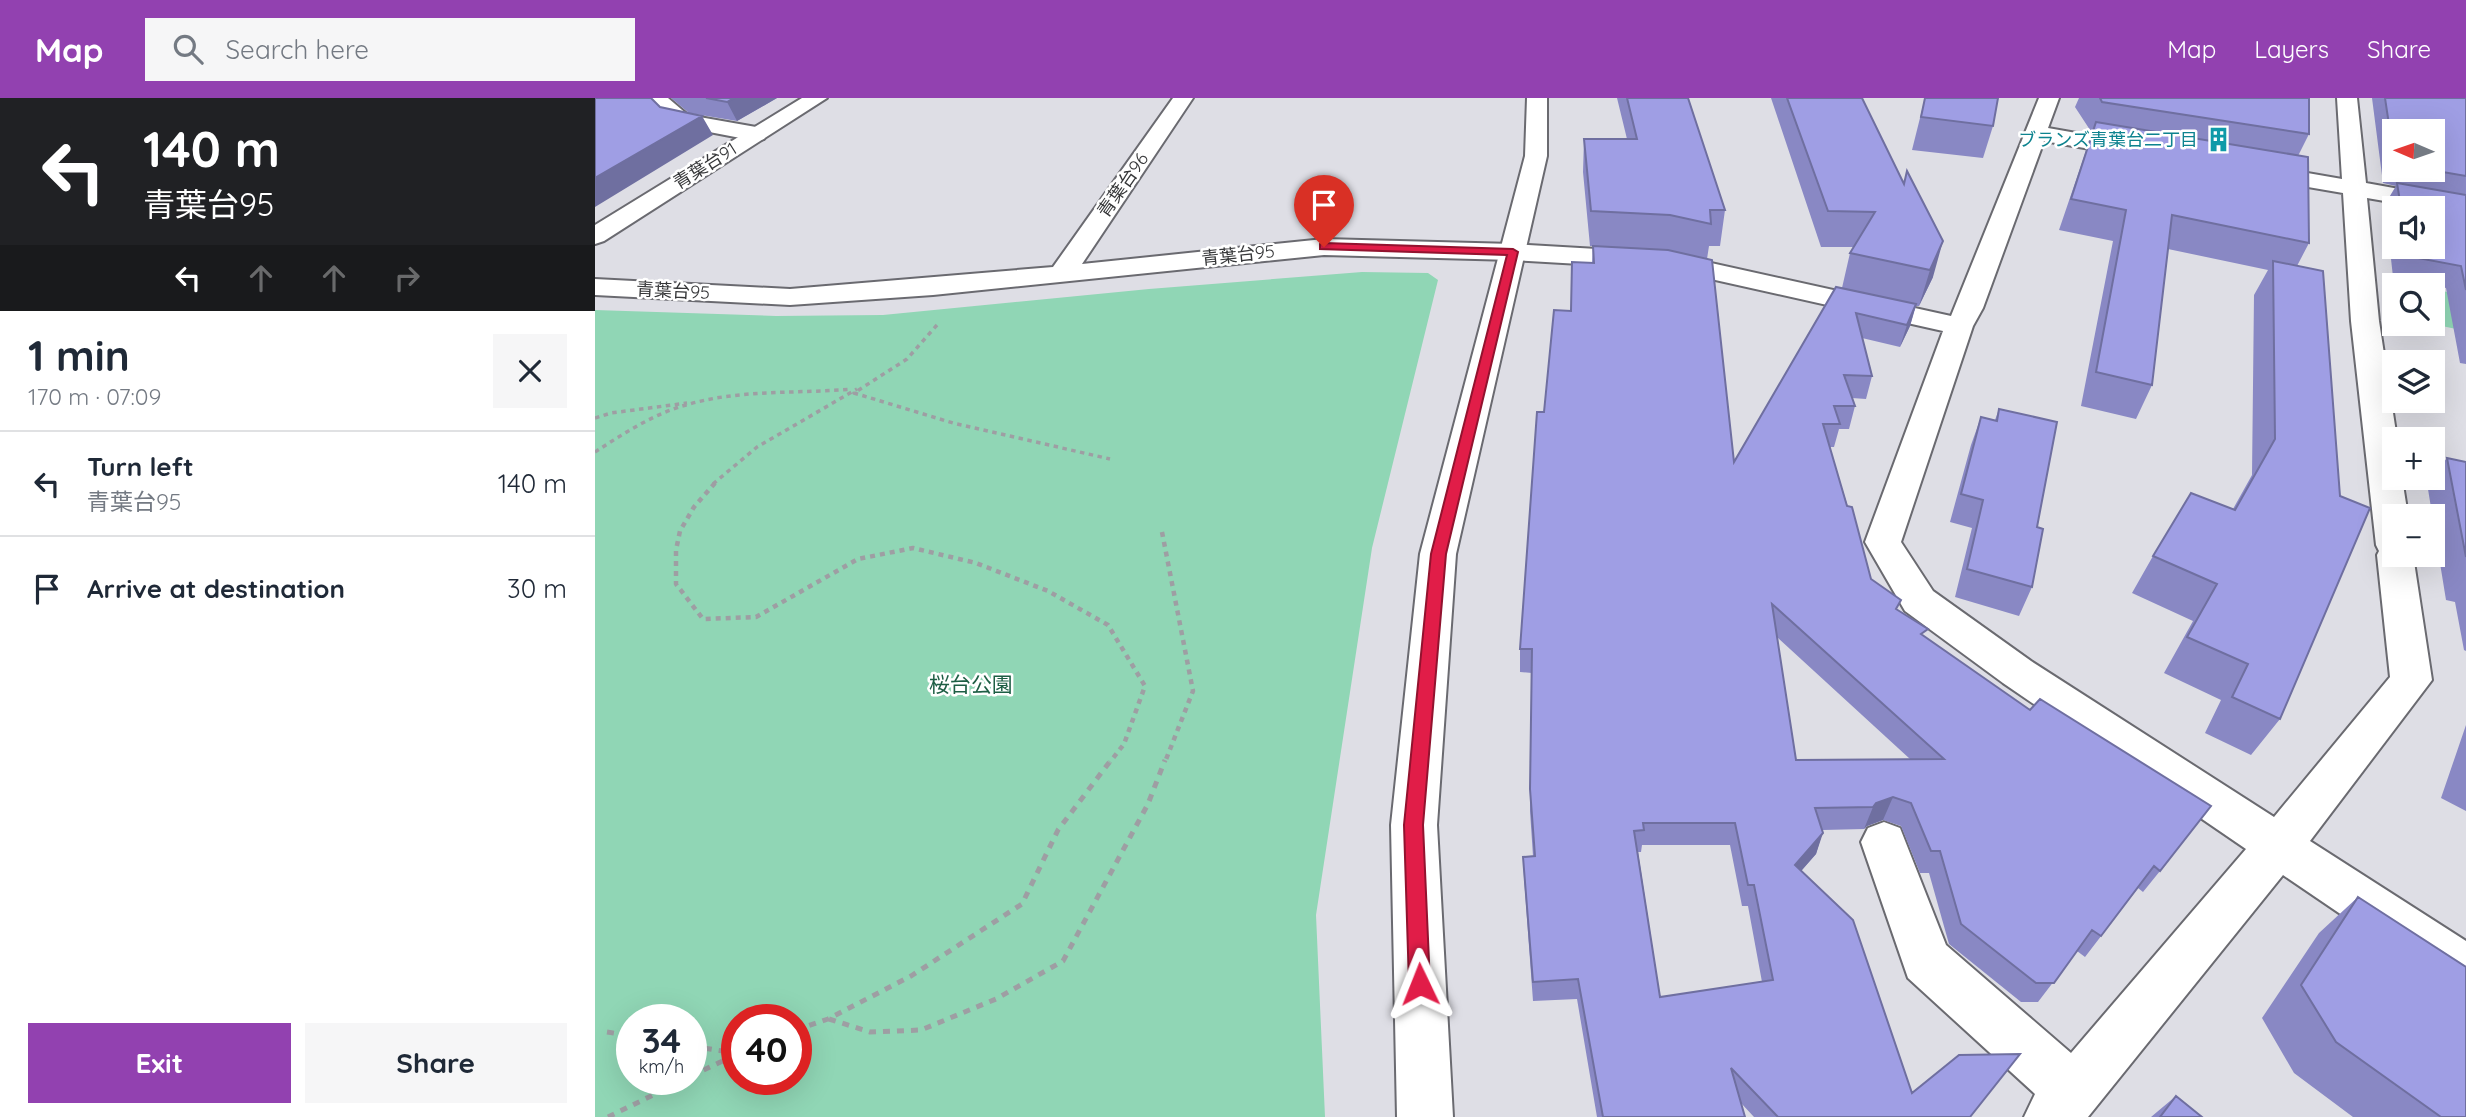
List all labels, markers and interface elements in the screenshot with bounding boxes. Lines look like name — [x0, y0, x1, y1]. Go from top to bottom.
search box — [145, 18, 635, 81]
text: Map — [35, 29, 103, 70]
icon: search — [169, 30, 207, 68]
text: Search here — [225, 33, 369, 66]
text: Map — [2167, 34, 2216, 64]
text: Layers — [2254, 34, 2329, 64]
text: Share — [2367, 34, 2431, 64]
text: 140 m — [143, 118, 280, 179]
north arrow — [2382, 119, 2445, 182]
map controls — [2382, 119, 2445, 567]
icon: left — [28, 126, 119, 217]
building icon: ブランズ青葉台二丁目 — [2204, 126, 2232, 154]
place label: ブランズ青葉台二丁目 — [2018, 128, 2198, 151]
street label: 青葉台91 — [669, 137, 741, 194]
street label: 青葉台96 — [1092, 148, 1153, 222]
pin — [1294, 175, 1354, 247]
text: 青葉台95 — [143, 184, 274, 224]
icon: arrive — [1305, 186, 1343, 224]
button: sound — [2382, 196, 2445, 259]
street label: 青葉台95 — [1200, 239, 1276, 270]
icon: left — [169, 259, 207, 297]
icon: ahead — [242, 259, 280, 297]
icon: ahead — [315, 259, 353, 297]
icon: right — [388, 259, 426, 297]
button: search — [2382, 273, 2445, 336]
street label: 青葉台95 — [636, 277, 711, 304]
text: 1 min — [28, 329, 130, 382]
button: close — [493, 334, 567, 408]
button: layers — [2382, 350, 2445, 413]
text: 170 m · 07:09 — [28, 382, 161, 411]
button: + — [2382, 427, 2445, 490]
text: Turn left — [87, 450, 194, 483]
icon: left — [28, 465, 66, 503]
text: 140 m — [498, 467, 567, 500]
text: 青葉台95 — [87, 487, 181, 516]
button: − — [2382, 504, 2445, 567]
icon: arrive — [28, 570, 66, 608]
text: Arrive at destination — [87, 572, 345, 605]
text: 30 m — [507, 572, 567, 605]
park label: 桜台公園 — [929, 671, 1013, 697]
position arrow — [1383, 947, 1457, 1021]
speed limit sign: 40 — [721, 1004, 812, 1095]
text: 34 — [642, 1018, 681, 1062]
button: Exit — [28, 1023, 291, 1103]
button: Share — [305, 1023, 567, 1103]
text: km/h — [639, 1055, 684, 1078]

